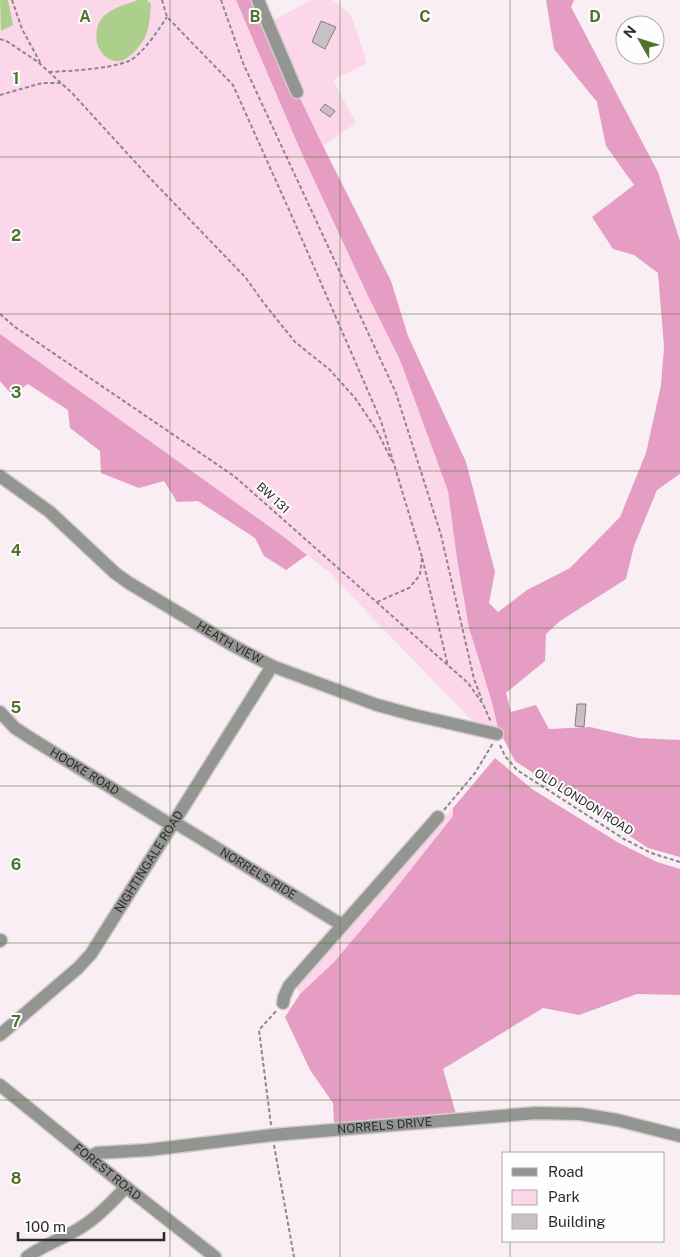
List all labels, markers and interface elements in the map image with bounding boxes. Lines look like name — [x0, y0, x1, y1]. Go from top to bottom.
text: A — [79, 7, 91, 26]
text: B — [250, 7, 261, 26]
text: C — [419, 7, 431, 26]
text: D — [589, 7, 601, 26]
north arrow — [615, 15, 665, 65]
text: N — [620, 23, 640, 41]
text: 1 — [13, 69, 19, 88]
text: 2 — [11, 226, 21, 245]
text: 3 — [11, 383, 21, 402]
street label: BW 131 — [254, 480, 292, 516]
text: 4 — [11, 541, 22, 560]
street label: HEATH VIEW — [194, 618, 265, 667]
text: 5 — [11, 698, 22, 717]
street label: HOOKE ROAD — [47, 745, 122, 798]
street label: OLD LONDON ROAD — [532, 766, 636, 838]
street label: NIGHTINGALE ROAD — [112, 808, 186, 915]
street label: NORRELS RIDE — [217, 845, 299, 902]
text: 6 — [11, 855, 21, 874]
text: 7 — [11, 1012, 21, 1031]
street label: NORRELS DRIVE — [337, 1115, 433, 1137]
street label: FOREST ROAD — [71, 1140, 144, 1203]
legend — [502, 1152, 665, 1242]
text: Road — [548, 1163, 584, 1180]
text: 8 — [11, 1169, 22, 1188]
text: Park — [548, 1188, 580, 1205]
scale bar — [18, 1210, 164, 1242]
text: Building — [548, 1213, 606, 1230]
text: 100 m — [25, 1218, 66, 1235]

